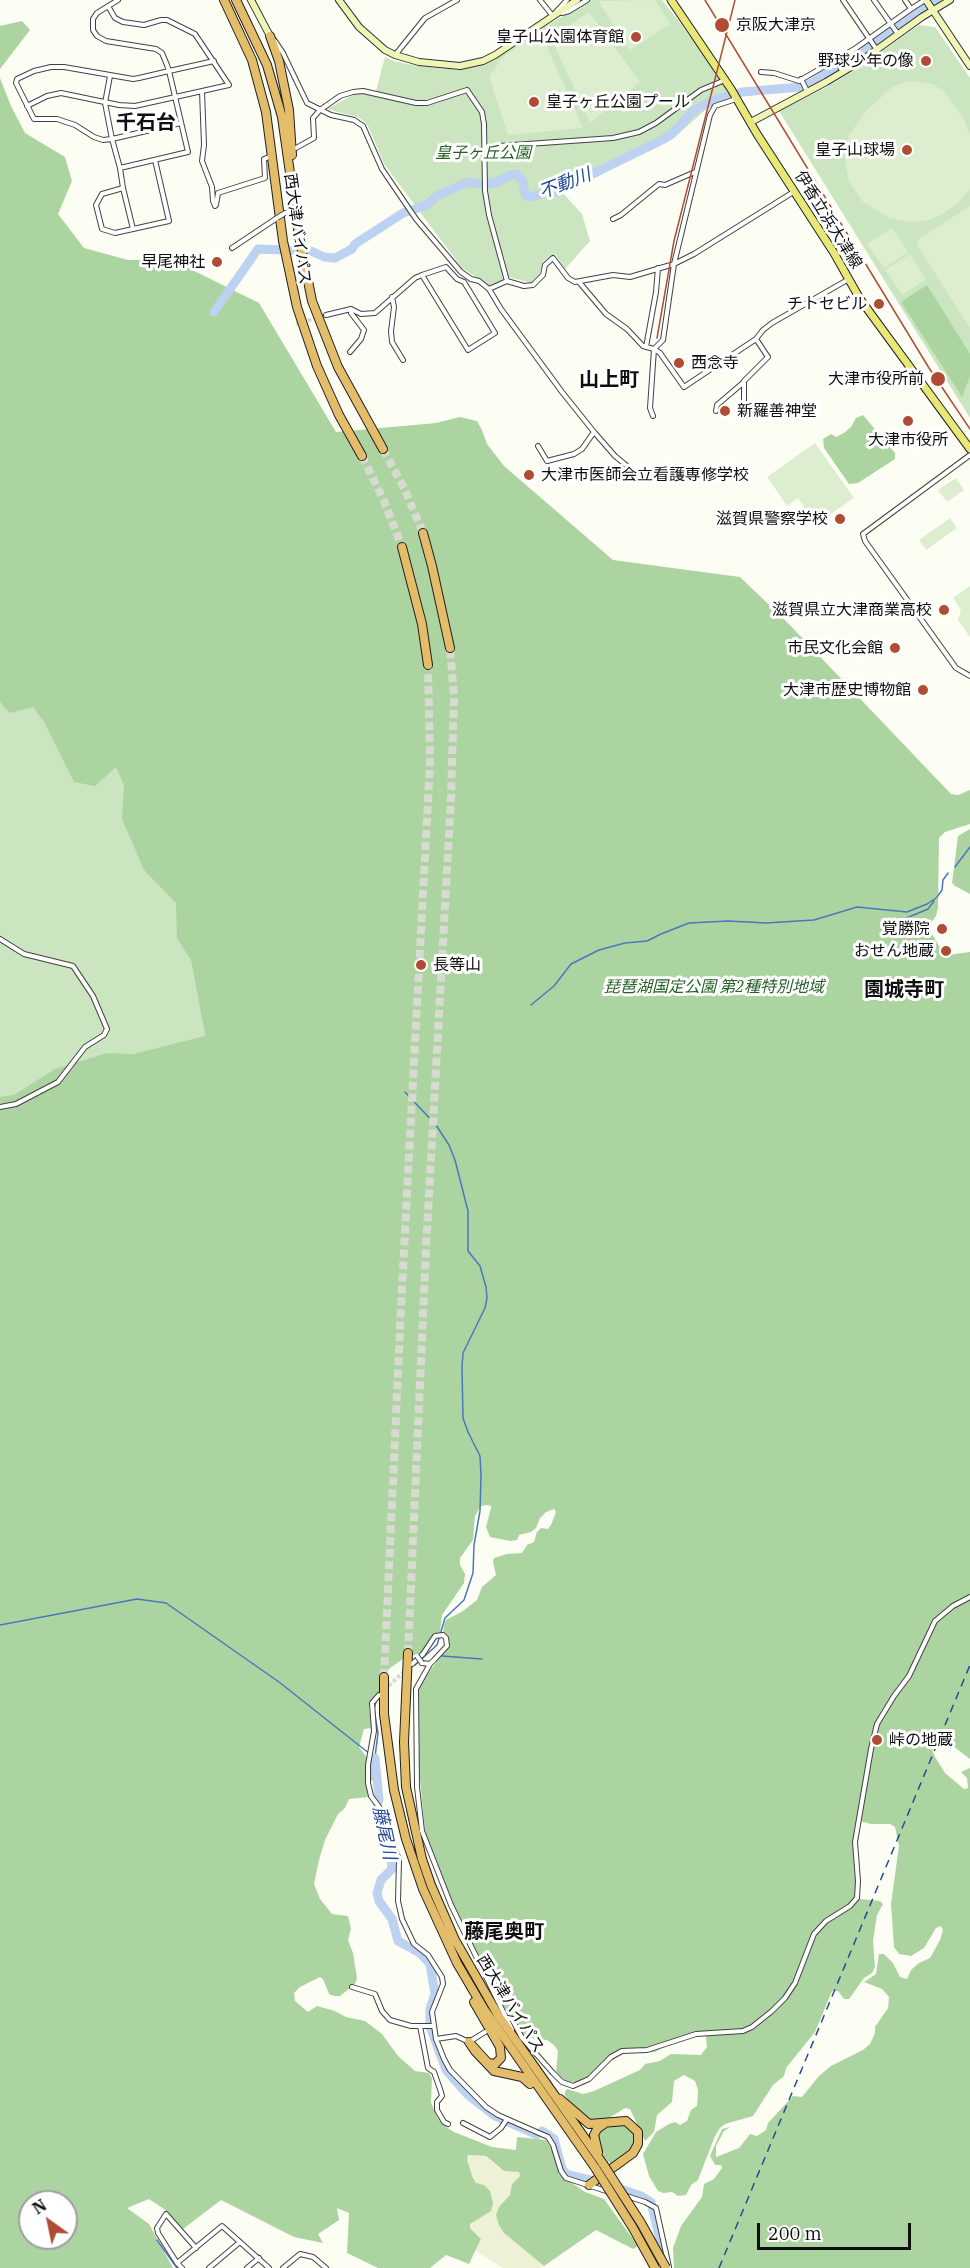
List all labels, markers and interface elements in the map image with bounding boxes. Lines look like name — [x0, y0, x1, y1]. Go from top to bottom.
place label: 京阪大津京 — [736, 15, 816, 35]
marker: 京阪大津京 — [713, 16, 731, 34]
place label: 皇子山公園体育館 — [496, 27, 624, 47]
marker: 皇子山公園体育館 — [629, 30, 643, 44]
place label: 野球少年の像 — [818, 51, 914, 71]
marker: 野球少年の像 — [919, 54, 933, 68]
place label: 皇子ヶ丘公園プール — [546, 92, 690, 112]
marker: 皇子ヶ丘公園プール — [527, 95, 541, 109]
district label: 千石台 — [116, 111, 176, 135]
place label: 皇子山球場 — [815, 140, 895, 160]
park label: 皇子ヶ丘公園 — [435, 143, 531, 163]
marker: 皇子山球場 — [900, 143, 914, 157]
water label: 不動川 — [536, 164, 594, 204]
street label: 伊香立浜大津線 — [790, 167, 866, 273]
street label: 西大津バイパス — [280, 172, 314, 286]
place label: 早尾神社 — [141, 252, 205, 272]
marker: 早尾神社 — [210, 255, 224, 269]
place label: チトセビル — [787, 294, 867, 314]
marker: チトセビル — [872, 297, 886, 311]
place label: 西念寺 — [691, 353, 739, 373]
marker: 西念寺 — [672, 356, 686, 370]
district label: 山上町 — [579, 368, 639, 392]
place label: 大津市役所前 — [828, 369, 924, 389]
marker: 大津市役所前 — [929, 370, 947, 388]
place label: 新羅善神堂 — [737, 401, 817, 421]
marker: 新羅善神堂 — [718, 404, 732, 418]
marker: 大津市役所 — [901, 414, 915, 428]
place label: 大津市役所 — [868, 430, 948, 450]
place label: 大津市医師会立看護専修学校 — [541, 465, 749, 485]
marker: 大津市医師会立看護専修学校 — [522, 468, 536, 482]
place label: 滋賀県警察学校 — [716, 509, 828, 529]
marker: 滋賀県警察学校 — [833, 512, 847, 526]
place label: 滋賀県立大津商業高校 — [772, 600, 932, 620]
marker: 滋賀県立大津商業高校 — [937, 603, 951, 617]
place label: 市民文化会館 — [787, 638, 883, 658]
marker: 市民文化会館 — [888, 641, 902, 655]
place label: 大津市歴史博物館 — [783, 680, 911, 700]
marker: 大津市歴史博物館 — [916, 683, 930, 697]
place label: 覚勝院 — [882, 919, 930, 939]
marker: 覚勝院 — [935, 922, 949, 936]
place label: おせん地蔵 — [854, 941, 934, 961]
marker: おせん地蔵 — [939, 944, 953, 958]
place label: 長等山 — [433, 955, 481, 975]
marker: 長等山 — [414, 958, 428, 972]
park label: 琵琶湖国定公園 第2種特別地域 — [604, 977, 824, 997]
district label: 園城寺町 — [864, 978, 944, 1002]
place label: 峠の地蔵 — [889, 1730, 953, 1750]
marker: 峠の地蔵 — [870, 1733, 884, 1747]
water label: 藤尾川 — [368, 1804, 400, 1862]
district label: 藤尾奥町 — [464, 1920, 544, 1944]
street label: 西大津バイパス — [472, 1951, 548, 2057]
north arrow — [18, 2190, 78, 2250]
text: N — [29, 2195, 50, 2218]
scale bar — [760, 2211, 914, 2249]
text: 200 m — [768, 2222, 822, 2245]

